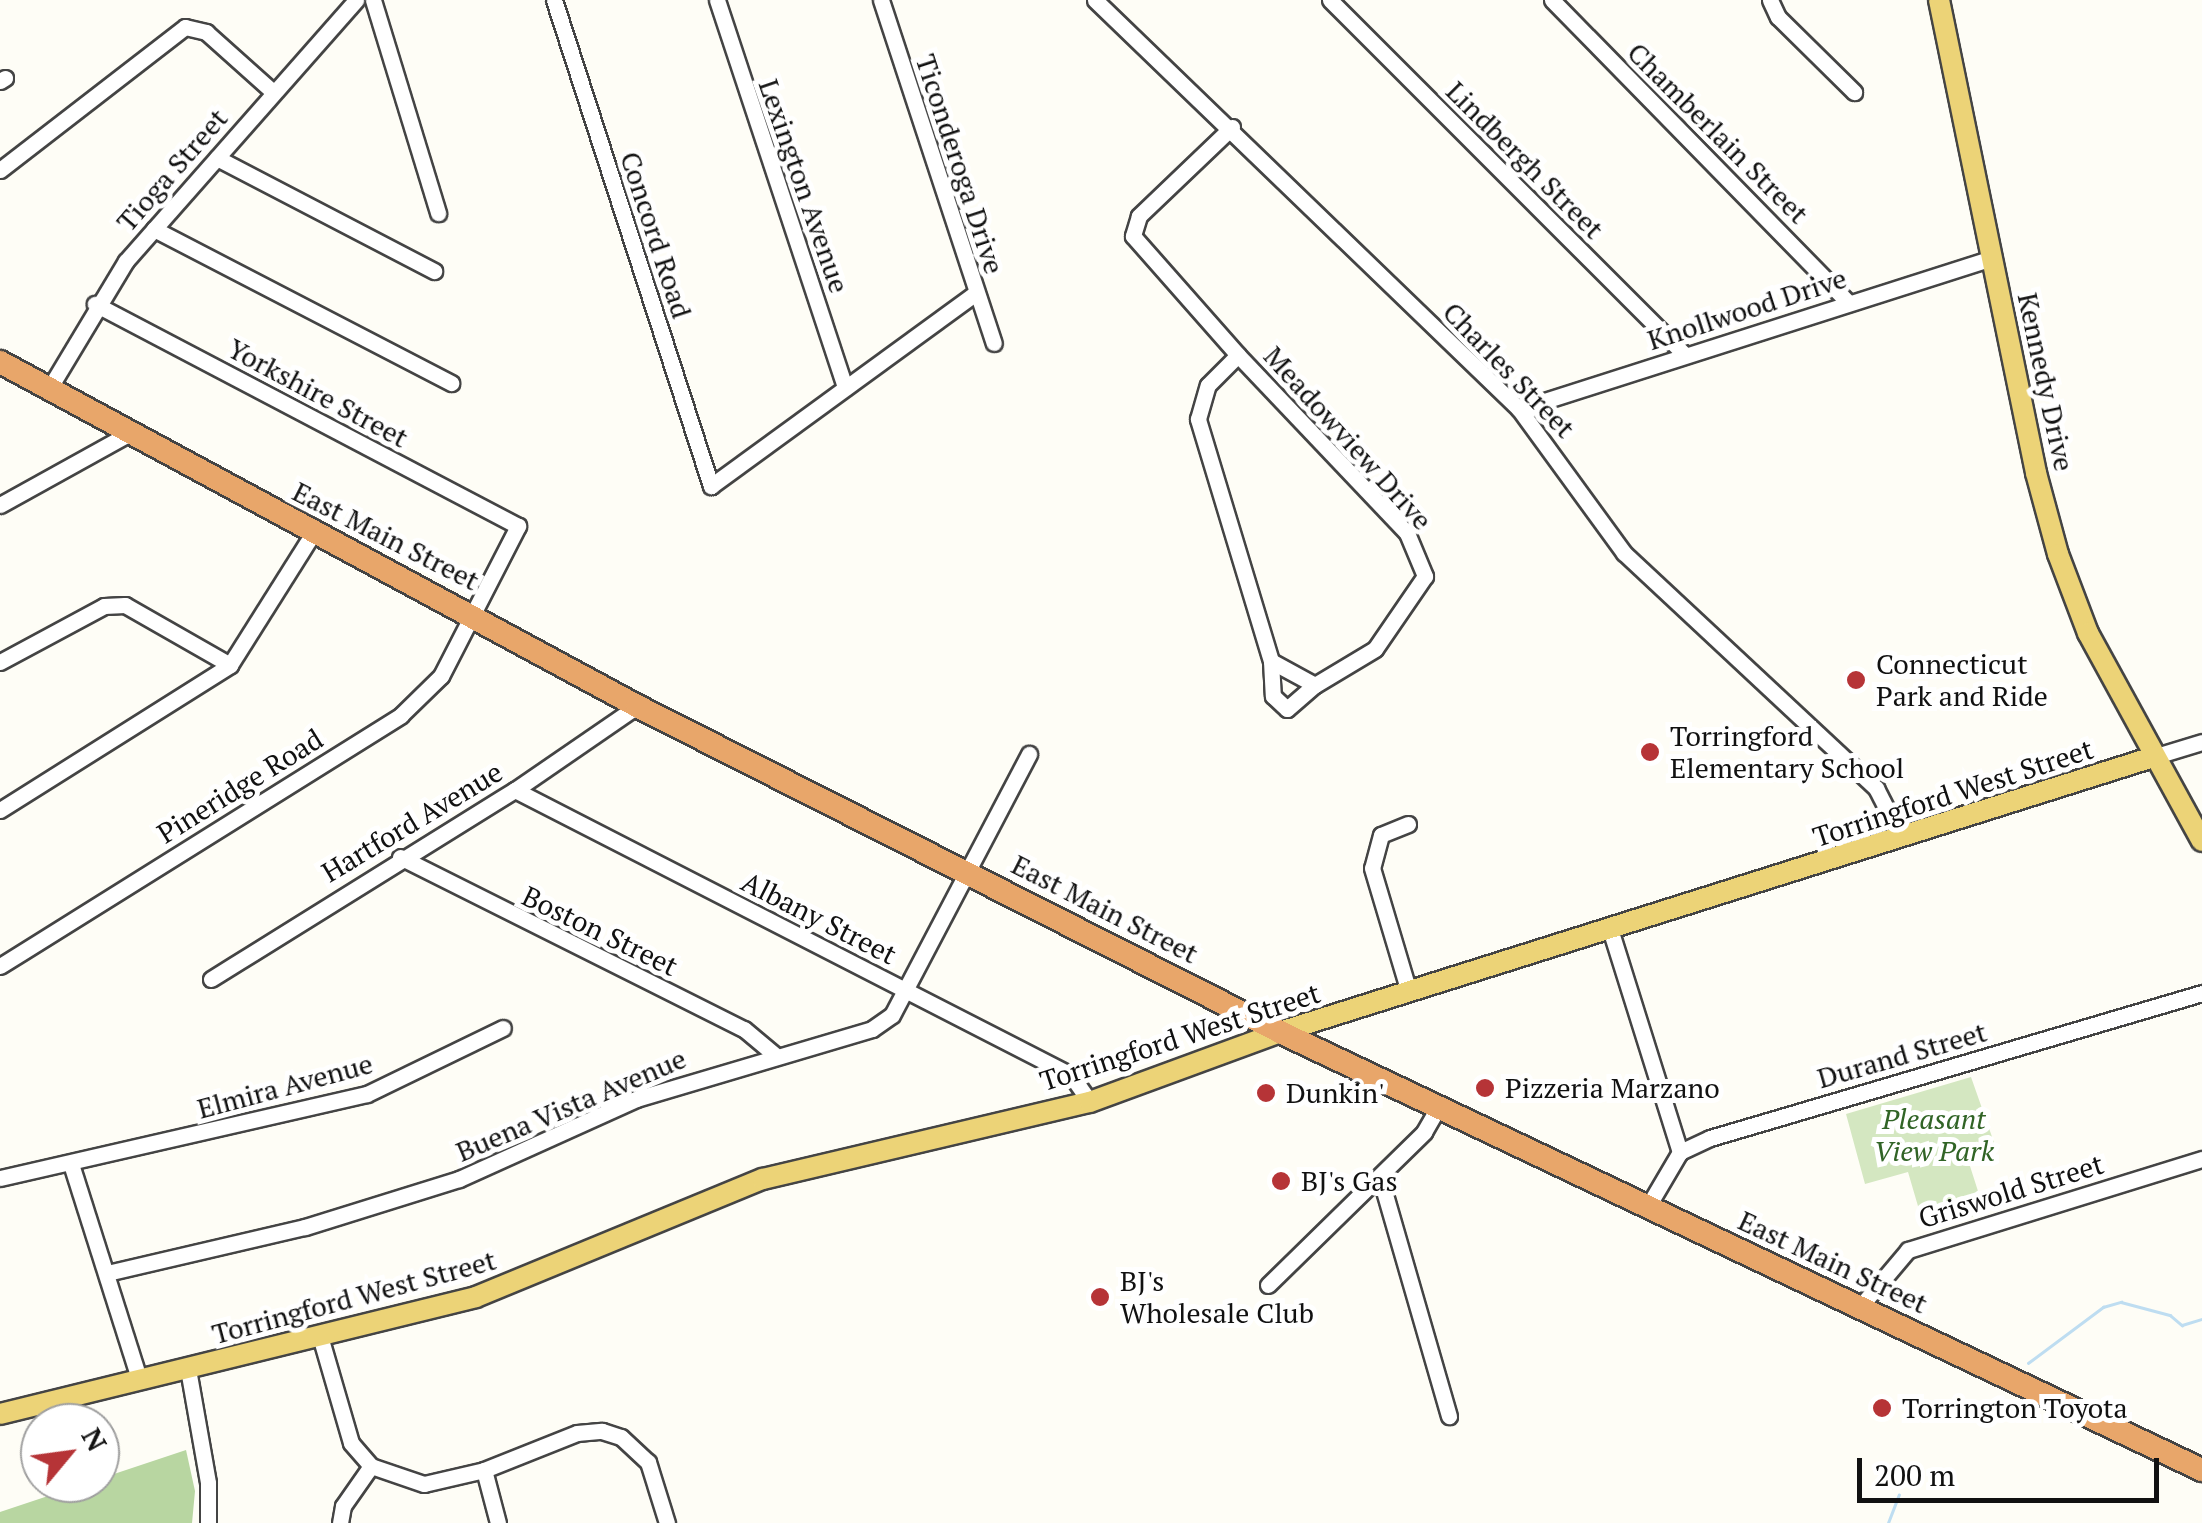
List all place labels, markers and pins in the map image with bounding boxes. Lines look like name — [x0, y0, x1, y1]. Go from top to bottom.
place label: Connecticut Park and Ride — [1876, 647, 2048, 713]
marker: Connecticut Park and Ride — [1845, 669, 1867, 691]
place label: Torringford Elementary School — [1670, 719, 1904, 785]
marker: Torringford Elementary School — [1639, 741, 1661, 763]
place label: Pizzeria Marzano — [1505, 1071, 1720, 1105]
place label: Dunkin' — [1286, 1076, 1384, 1110]
marker: Pizzeria Marzano — [1474, 1077, 1496, 1099]
marker: Dunkin' — [1255, 1082, 1277, 1104]
place label: BJ's Gas — [1301, 1164, 1398, 1198]
marker: BJ's Gas — [1270, 1170, 1292, 1192]
place label: BJ's Wholesale Club — [1120, 1264, 1314, 1330]
marker: BJ's Wholesale Club — [1089, 1286, 1111, 1308]
place label: Torrington Toyota — [1902, 1391, 2128, 1425]
marker: Torrington Toyota — [1871, 1397, 1893, 1419]

